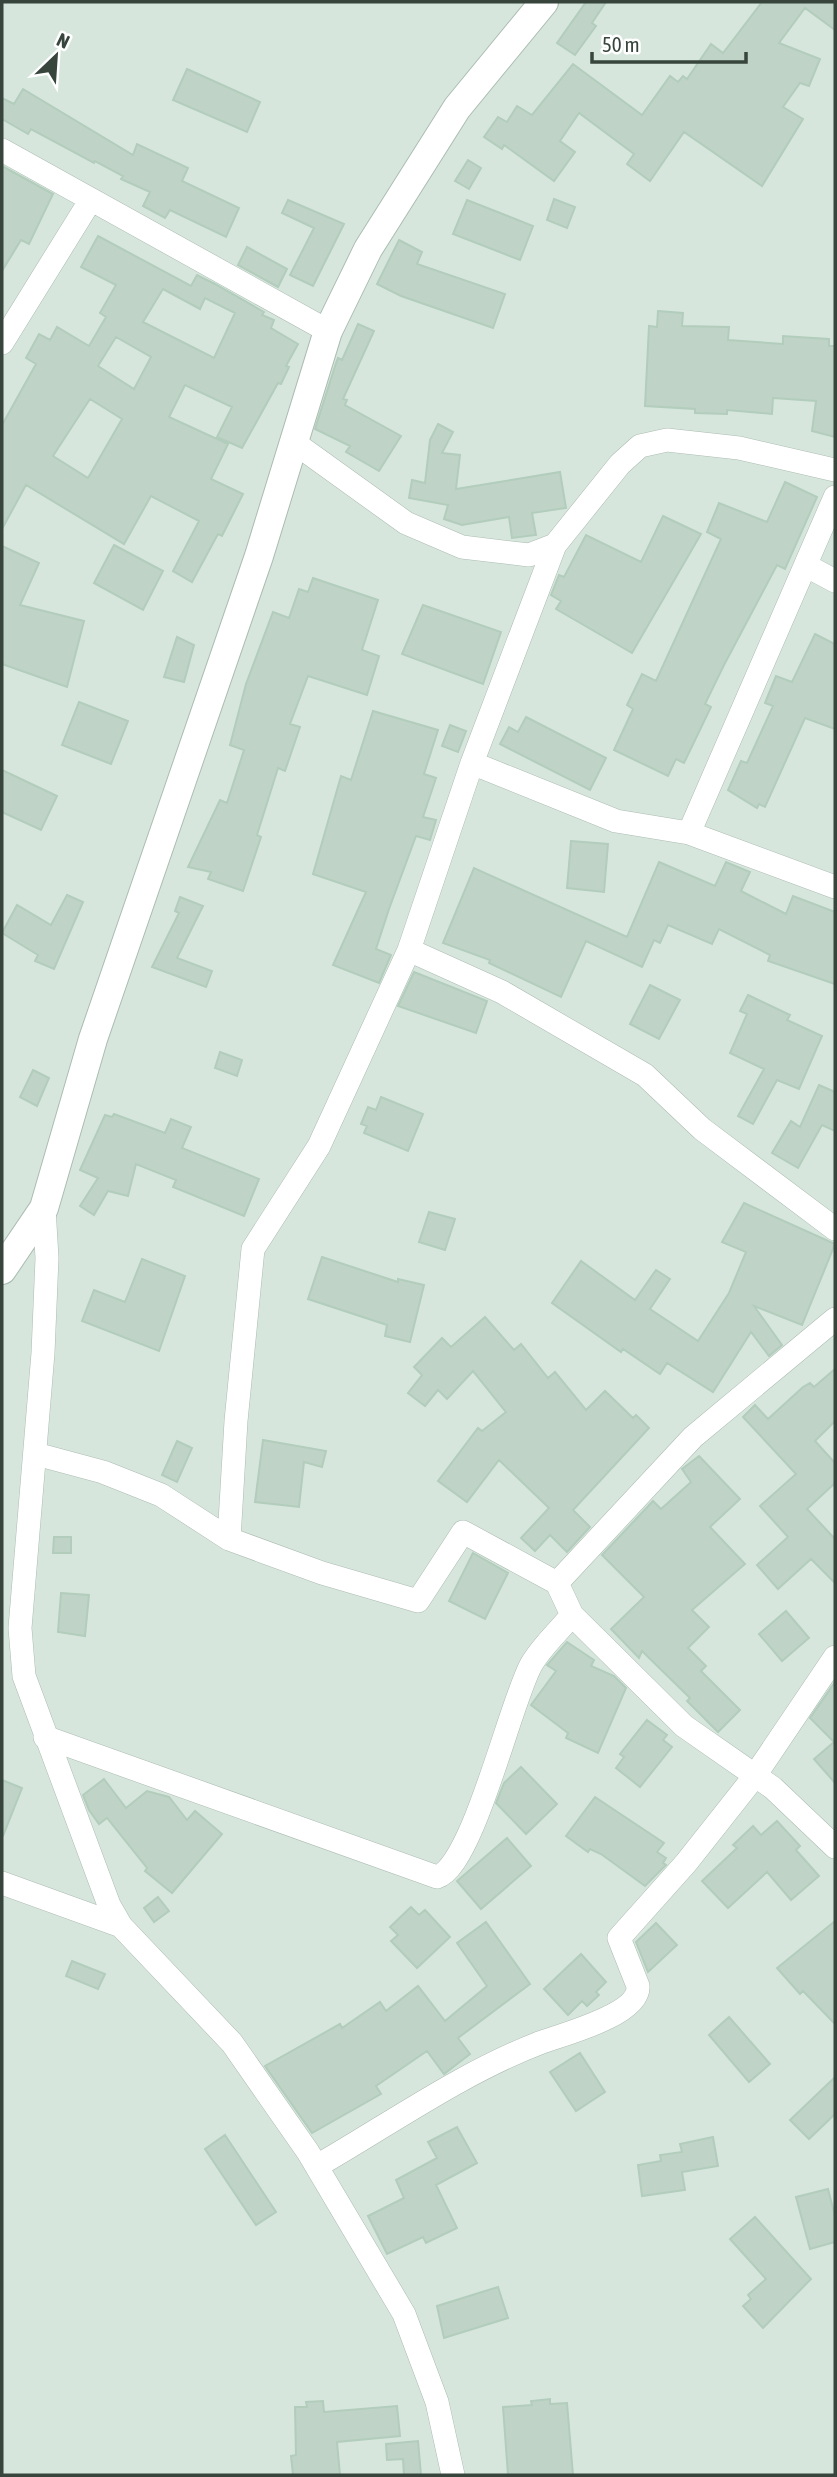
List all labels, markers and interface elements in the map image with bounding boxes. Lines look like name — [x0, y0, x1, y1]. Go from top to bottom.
north arrow — [21, 21, 91, 91]
scale bar — [592, 21, 746, 65]
text: N — [53, 28, 73, 53]
text: 50 m — [602, 32, 640, 56]

